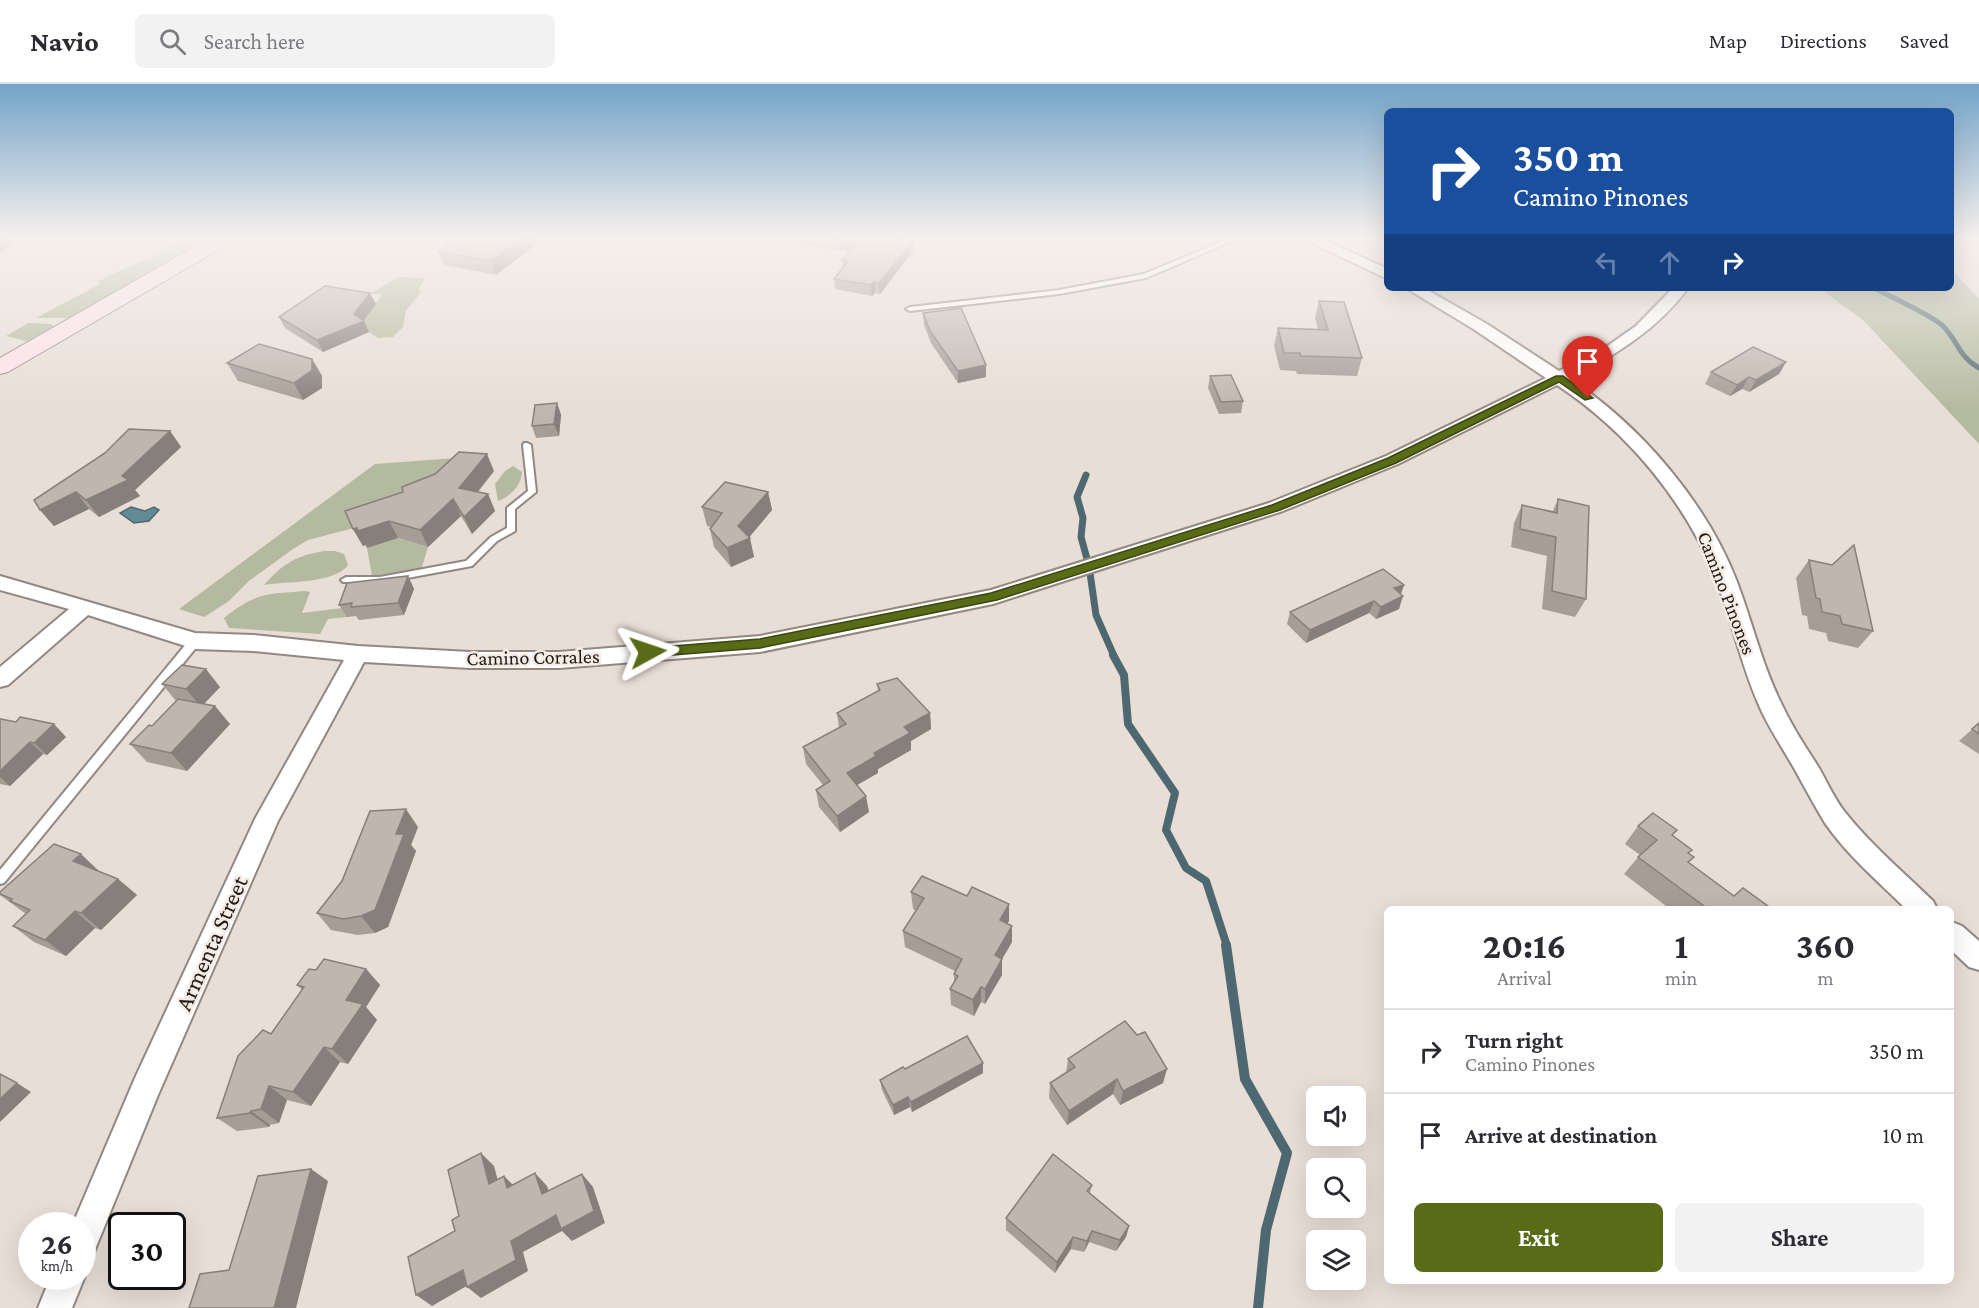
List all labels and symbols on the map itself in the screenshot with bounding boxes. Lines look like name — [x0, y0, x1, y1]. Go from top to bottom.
pin — [1562, 336, 1613, 398]
street label: Camino Pinones — [1693, 528, 1761, 658]
position arrow — [616, 620, 680, 684]
street label: Camino Corrales — [466, 645, 600, 669]
street label: Armenta Street — [169, 871, 253, 1015]
speed limit sign: 30 — [108, 1212, 186, 1290]

